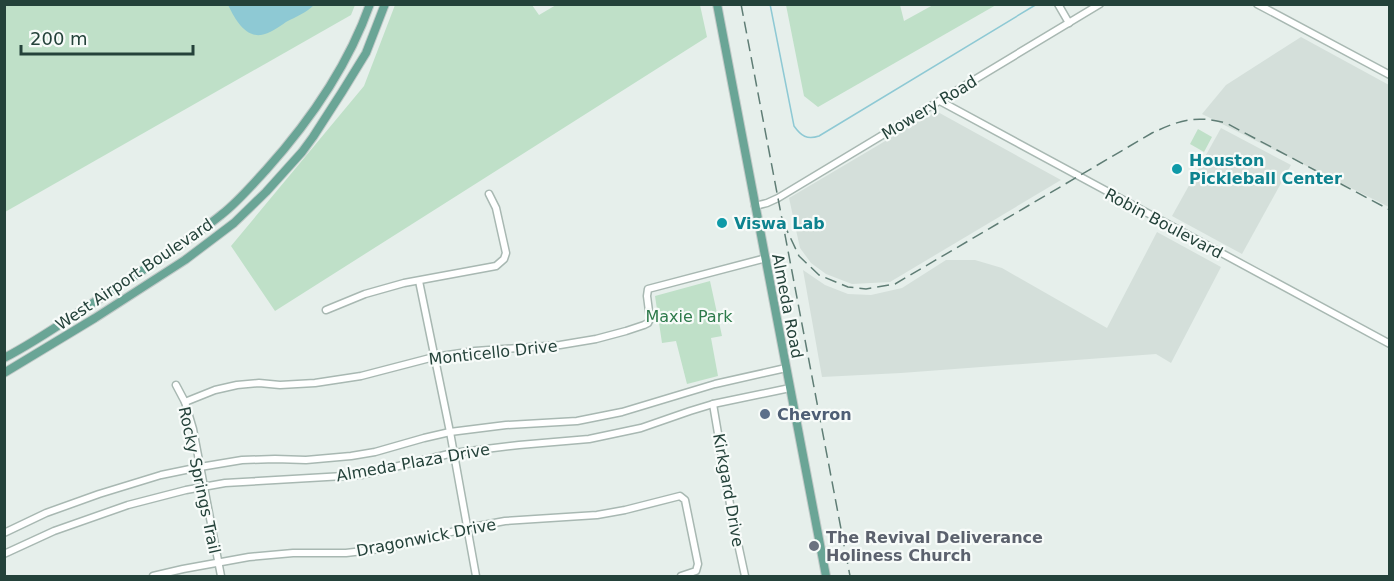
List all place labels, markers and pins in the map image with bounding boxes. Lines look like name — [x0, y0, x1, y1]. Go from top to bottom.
place label: Houston Pickleball Center — [1189, 151, 1342, 188]
marker: Houston Pickleball Center — [1170, 162, 1184, 176]
place label: Viswa Lab — [734, 214, 825, 233]
marker: Viswa Lab — [715, 216, 729, 230]
place label: Chevron — [777, 405, 852, 424]
marker: Chevron — [758, 407, 772, 421]
place label: The Revival Deliverance Holiness Church — [826, 528, 1043, 565]
marker: The Revival Deliverance Holiness Church — [807, 539, 821, 553]

